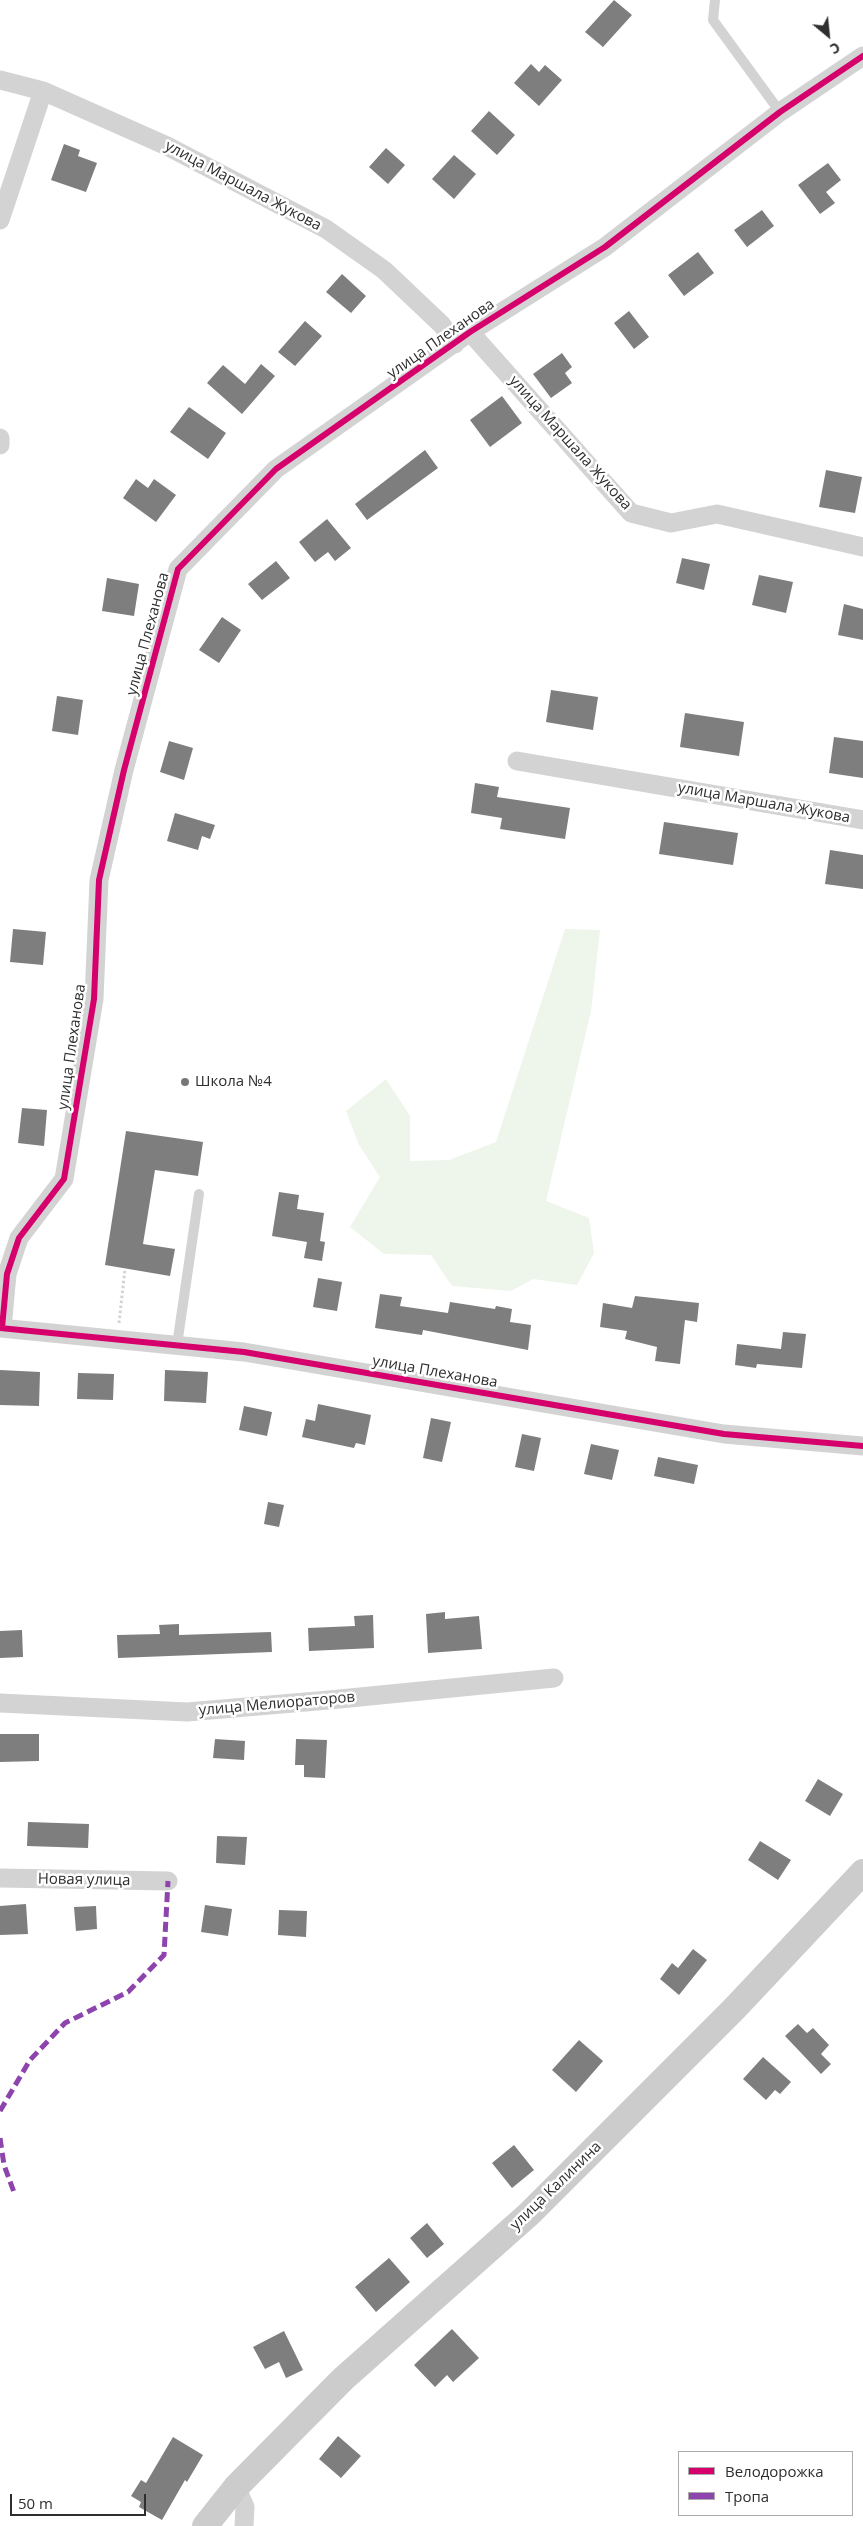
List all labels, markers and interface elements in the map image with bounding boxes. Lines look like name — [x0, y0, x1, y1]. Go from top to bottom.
north arrow — [803, 10, 853, 60]
text: С — [827, 38, 844, 59]
street label: улица Маршала Жукова — [162, 137, 324, 235]
street label: улица Плеханова — [384, 295, 498, 383]
street label: улица Маршала Жукова — [505, 372, 635, 514]
street label: улица Плеханова — [123, 570, 173, 698]
street label: улица Маршала Жукова — [676, 779, 852, 827]
street label: улица Плеханова — [54, 983, 90, 1111]
place label: Школа №4 — [195, 1073, 272, 1091]
marker: Школа №4 — [179, 1076, 191, 1088]
street label: улица Плеханова — [371, 1352, 499, 1392]
street label: улица Мелиораторов — [198, 1688, 356, 1720]
street label: Новая улица — [38, 1870, 130, 1890]
street label: улица Калинина — [507, 2138, 605, 2234]
legend — [678, 2451, 853, 2516]
text: Велодорожка — [725, 2461, 824, 2481]
scale bar — [12, 2484, 149, 2516]
text: Тропа — [725, 2486, 769, 2506]
text: 50 m — [18, 2493, 53, 2513]

